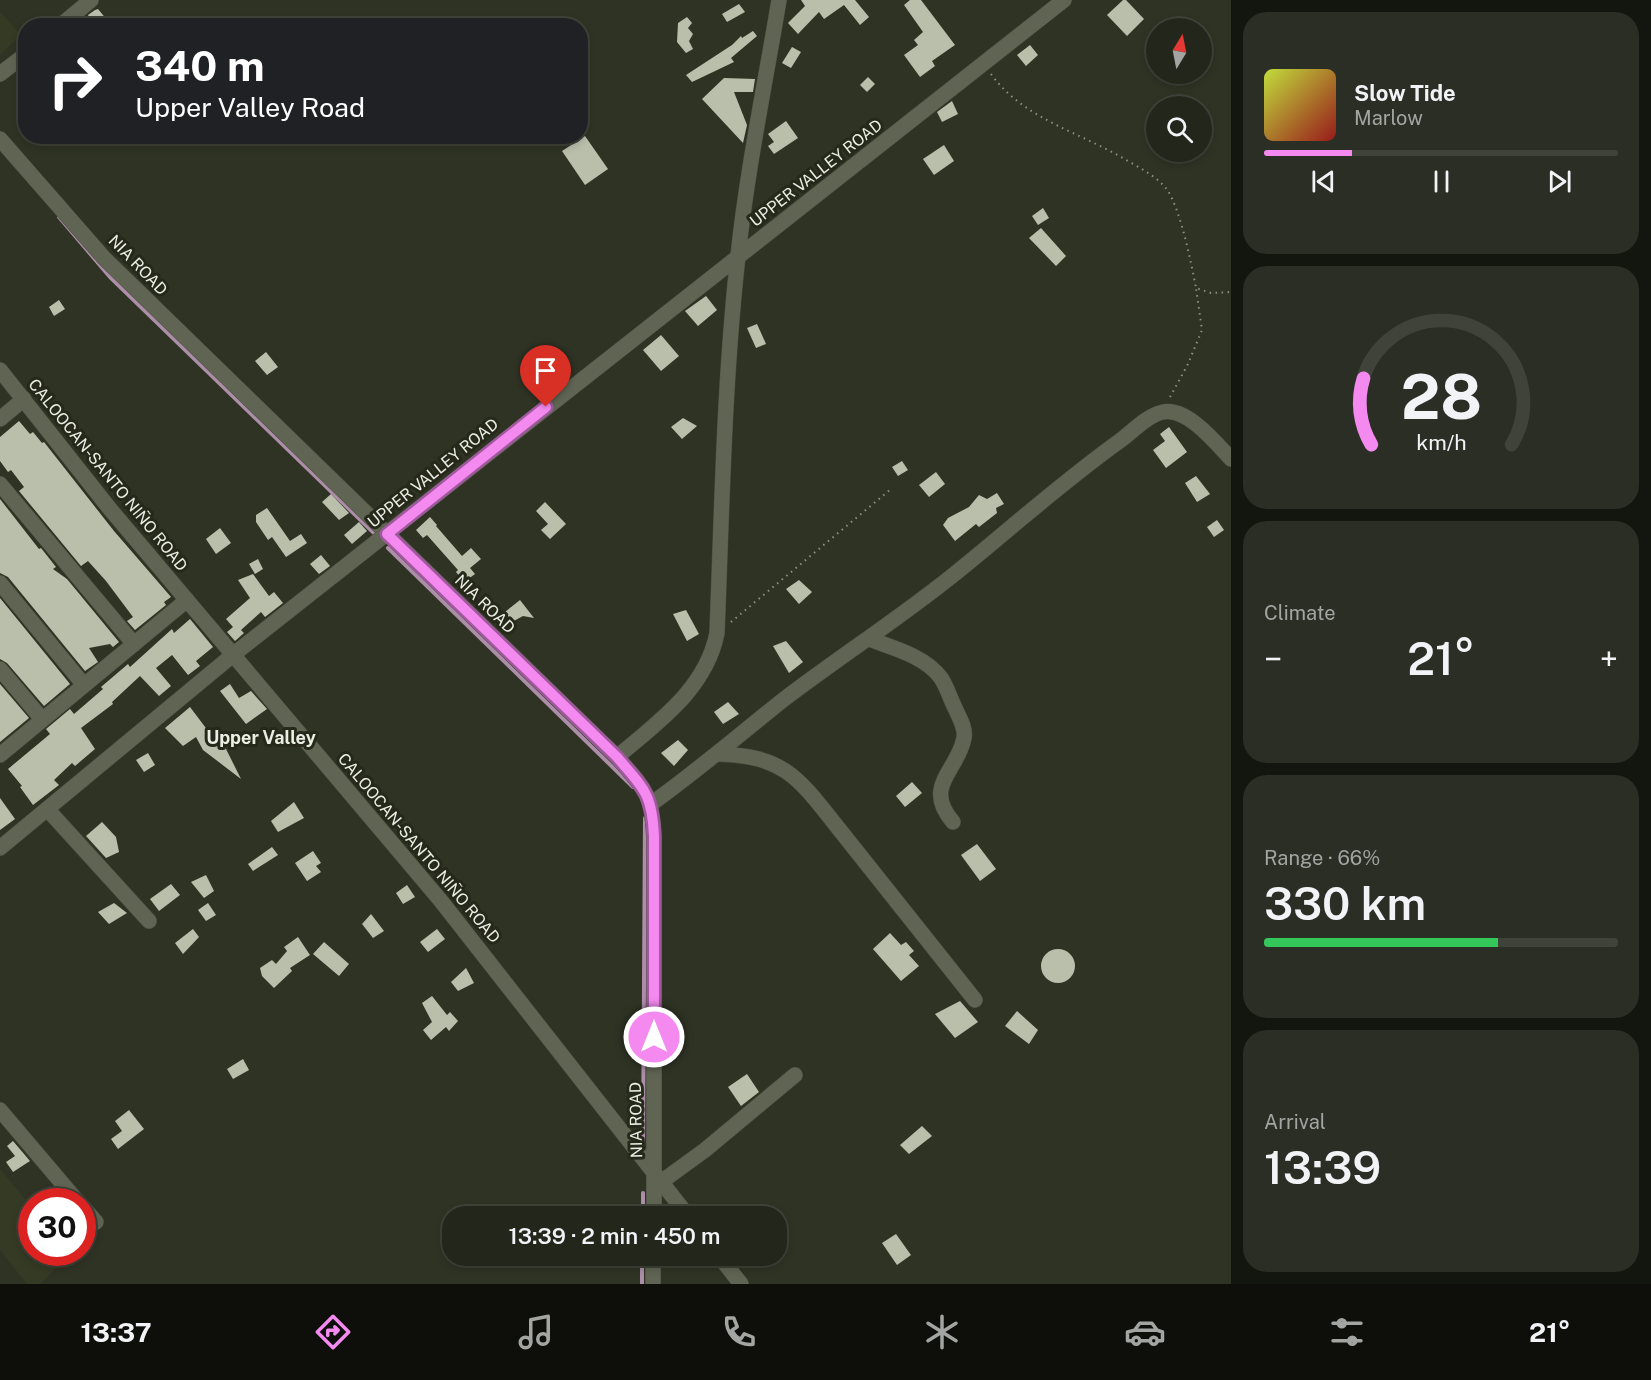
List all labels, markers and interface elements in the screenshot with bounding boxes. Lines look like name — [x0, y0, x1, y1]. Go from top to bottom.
north arrow — [1146, 18, 1212, 84]
map controls — [1146, 18, 1212, 162]
text: 340 m — [135, 41, 265, 90]
icon: right — [36, 42, 114, 120]
text: Slow Tide — [1354, 80, 1456, 106]
text: Upper Valley Road — [135, 91, 365, 123]
button: search — [1146, 96, 1212, 162]
text: Marlow — [1354, 106, 1423, 130]
street label: UPPER VALLEY ROAD — [746, 115, 886, 231]
icon: previous — [1307, 165, 1340, 198]
icon: pause — [1425, 165, 1458, 198]
icon: next — [1543, 165, 1576, 198]
street label: NIA ROAD — [105, 231, 171, 299]
pin — [520, 345, 571, 407]
icon: arrive — [529, 354, 562, 387]
text: 28 — [1400, 360, 1482, 433]
street label: CALOOCAN-SANTO NIÑO ROAD — [25, 374, 192, 575]
street label: UPPER VALLEY ROAD — [364, 414, 502, 532]
text: km/h — [1416, 430, 1466, 455]
street label: NIA ROAD — [451, 571, 519, 637]
text: Climate — [1264, 601, 1336, 625]
text: 21° — [1407, 632, 1475, 685]
text: − — [1264, 640, 1282, 678]
text: + — [1600, 640, 1618, 678]
district label: Upper Valley — [206, 727, 316, 748]
street label: CALOOCAN-SANTO NIÑO ROAD — [334, 749, 505, 947]
text: Range · 66% — [1264, 846, 1380, 870]
text: 330 km — [1264, 877, 1426, 930]
position arrow — [622, 1005, 686, 1069]
street label: NIA ROAD — [626, 1082, 646, 1158]
text: Arrival — [1264, 1110, 1326, 1134]
text: 13:39 — [1264, 1141, 1381, 1194]
speed limit sign: 30 — [18, 1188, 96, 1266]
text: 13:39 · 2 min · 450 m — [508, 1223, 721, 1249]
icon: directions — [312, 1311, 354, 1353]
icon: music — [515, 1311, 557, 1353]
icon: phone — [718, 1311, 760, 1353]
icon: climate — [921, 1311, 963, 1353]
icon: car — [1124, 1311, 1166, 1353]
icon: filters — [1326, 1311, 1368, 1353]
text: 13:37 — [80, 1316, 152, 1348]
text: 21° — [1529, 1316, 1571, 1348]

